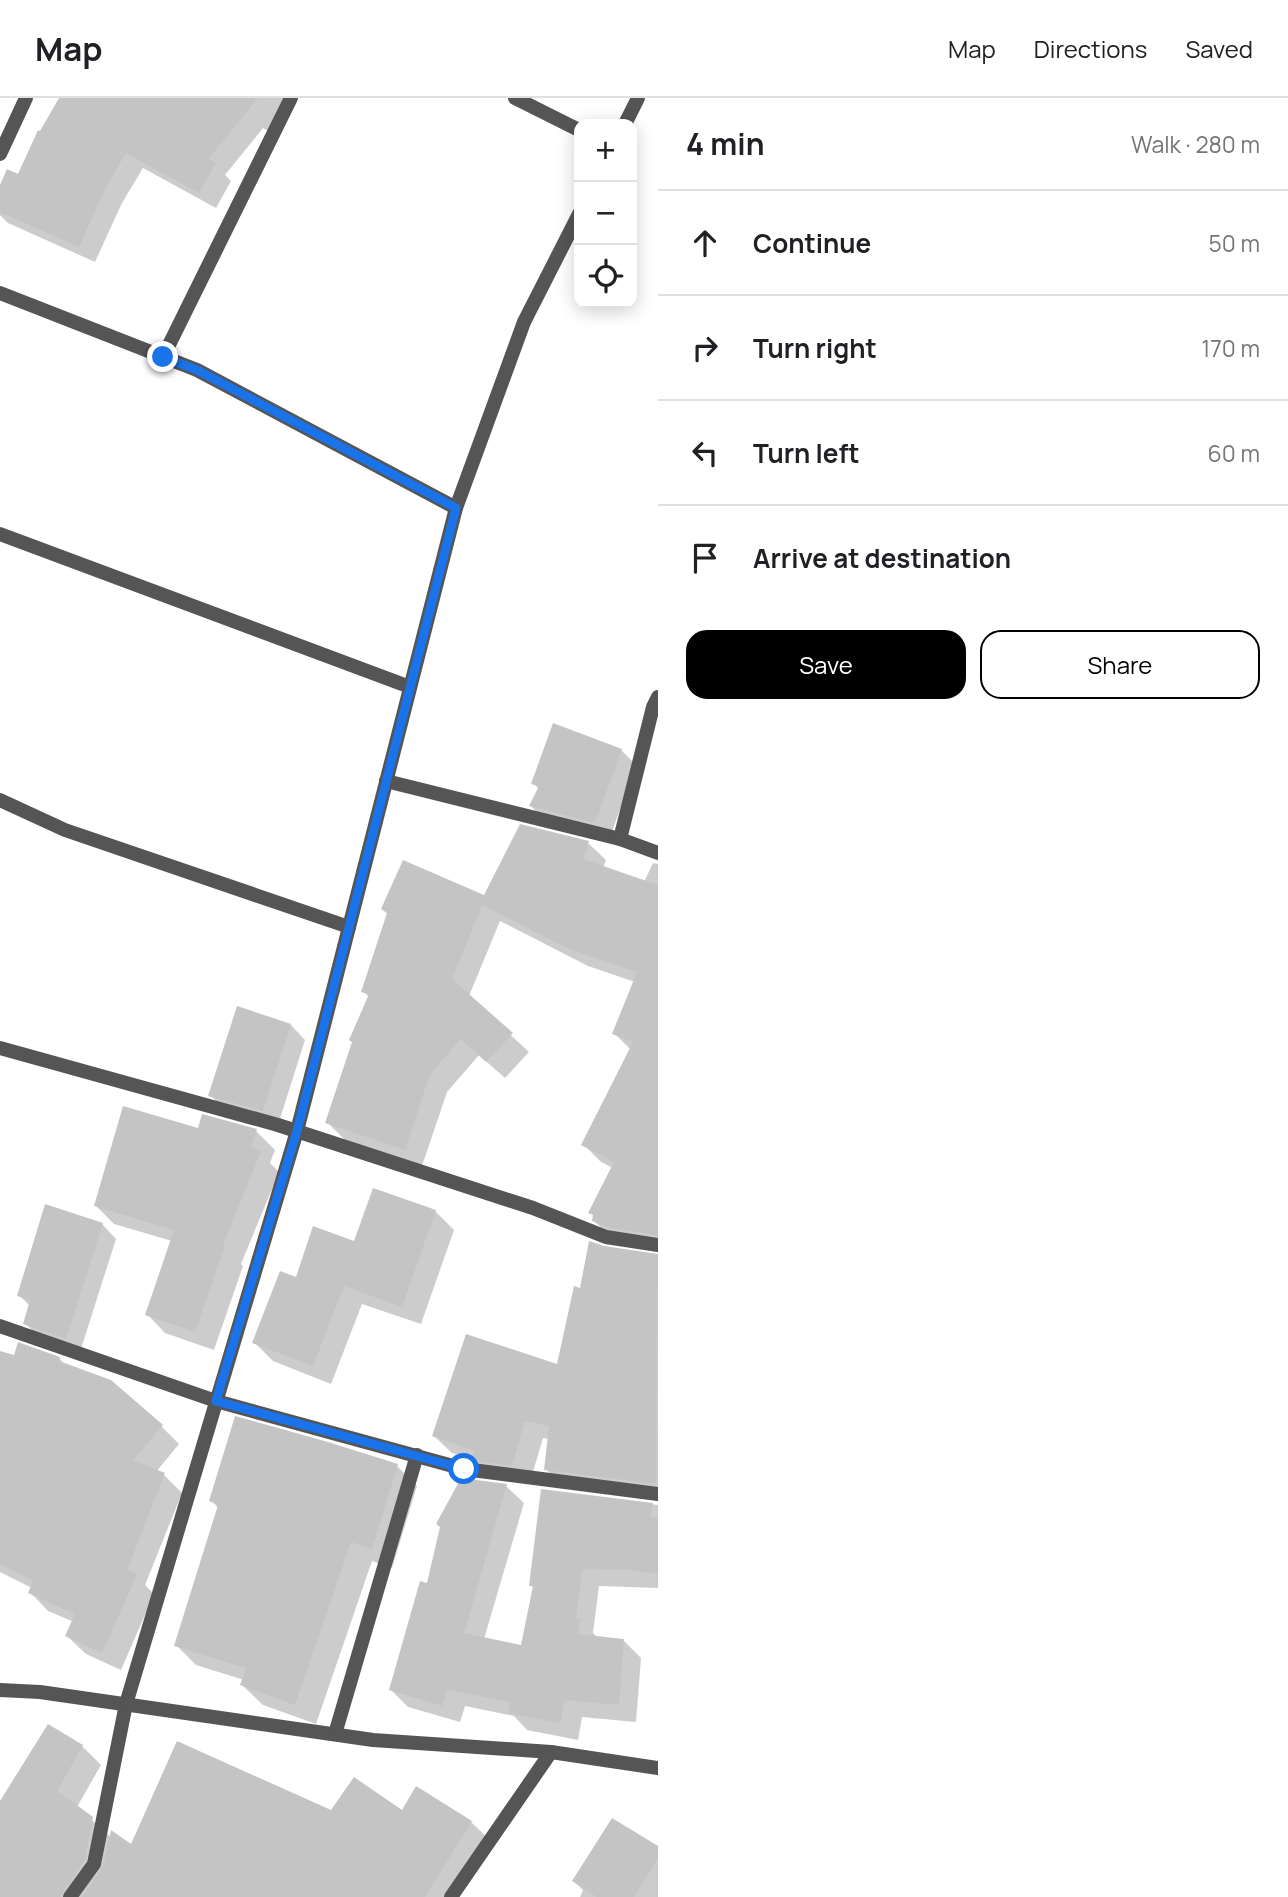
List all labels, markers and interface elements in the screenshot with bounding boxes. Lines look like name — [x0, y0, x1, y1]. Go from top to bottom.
text: Map — [35, 26, 103, 71]
text: Map — [948, 32, 996, 65]
text: Directions — [1034, 32, 1147, 65]
text: Saved — [1185, 32, 1253, 65]
map controls — [574, 119, 637, 308]
button: + — [574, 119, 637, 182]
text: 4 min — [686, 123, 764, 164]
text: Walk · 280 m — [1131, 128, 1260, 160]
button: − — [574, 182, 637, 245]
icon: ahead — [686, 224, 724, 262]
text: Continue — [753, 225, 871, 261]
text: 50 m — [1209, 227, 1260, 259]
button: locate — [574, 245, 637, 308]
icon: right — [686, 329, 724, 367]
text: Turn right — [753, 330, 877, 366]
text: 170 m — [1201, 332, 1260, 364]
route end — [147, 341, 178, 372]
icon: left — [686, 434, 724, 472]
text: Turn left — [753, 435, 860, 471]
text: 60 m — [1208, 437, 1260, 469]
icon: arrive — [686, 539, 724, 577]
text: Arrive at destination — [753, 540, 1011, 576]
button: Save — [686, 630, 966, 699]
button: Share — [980, 630, 1260, 699]
route start — [448, 1453, 479, 1484]

